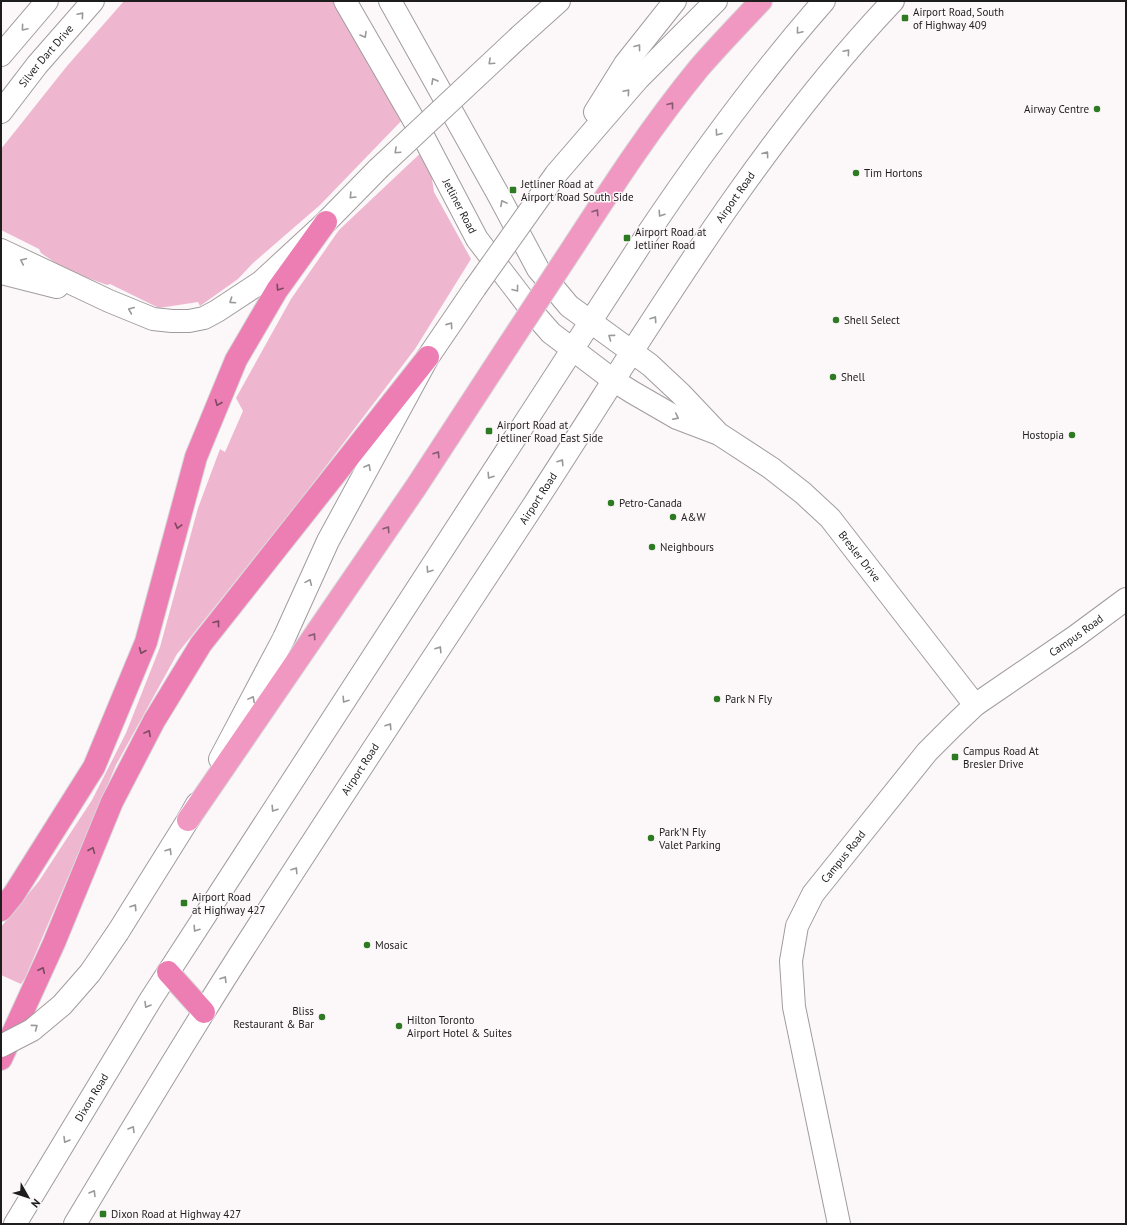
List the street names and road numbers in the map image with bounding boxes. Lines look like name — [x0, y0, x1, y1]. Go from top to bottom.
street label: Silver Dart Drive — [16, 21, 77, 90]
street label: Airport Road — [712, 169, 758, 225]
street label: Jetliner Road — [439, 175, 480, 236]
street label: Airport Road — [516, 470, 560, 527]
street label: Bresler Drive — [836, 528, 884, 585]
street label: Campus Road — [1046, 611, 1106, 659]
street label: Airport Road — [338, 740, 382, 798]
street label: Campus Road — [818, 827, 868, 886]
street label: Dixon Road — [72, 1071, 111, 1124]

